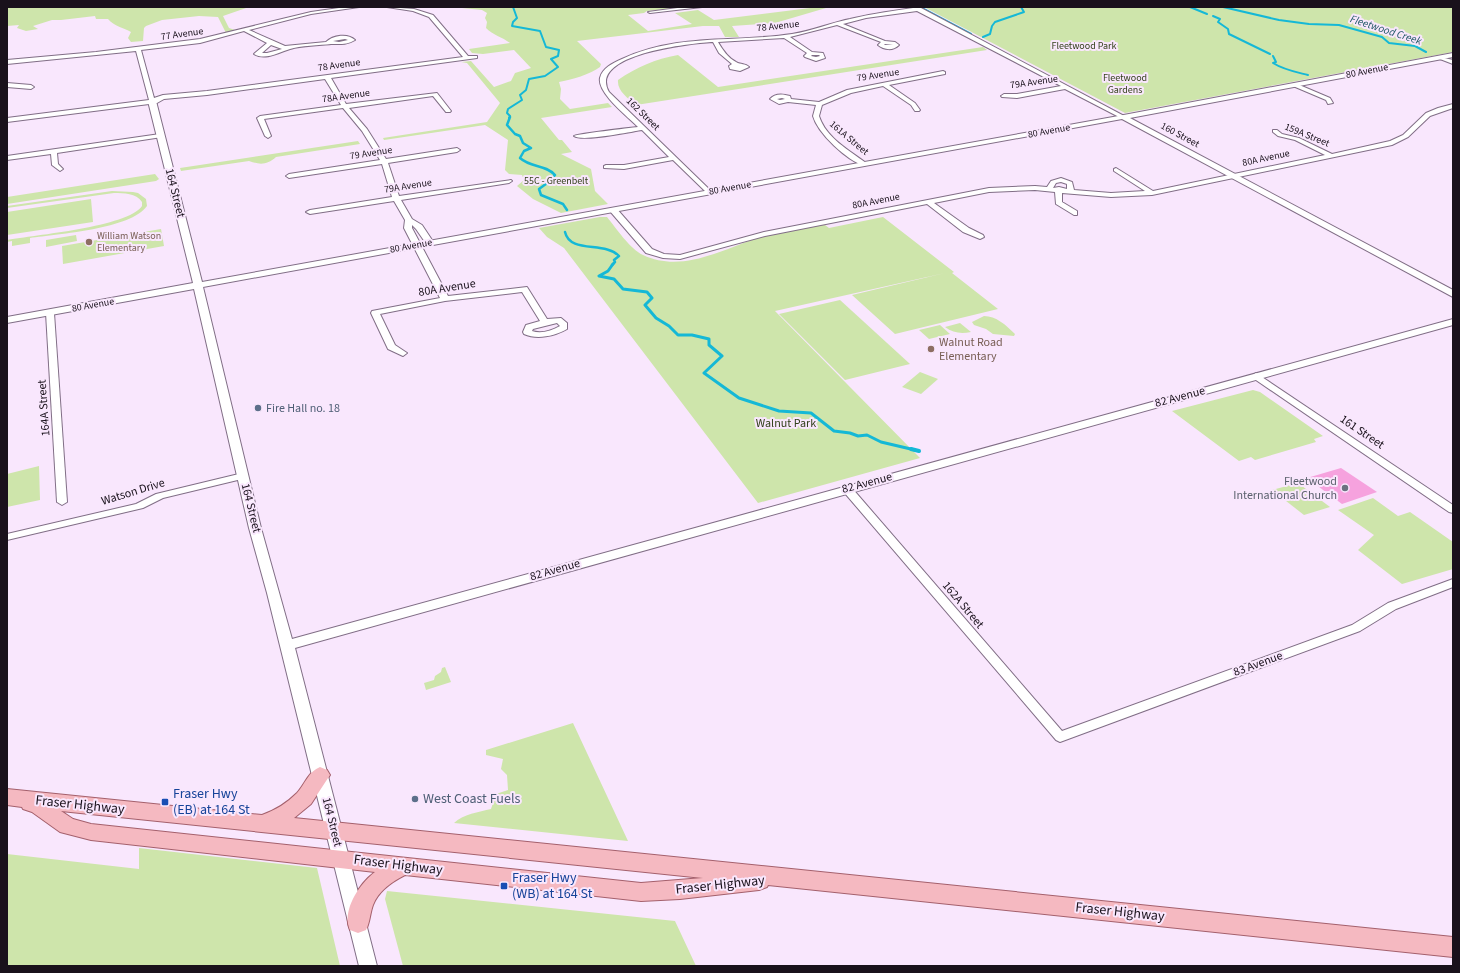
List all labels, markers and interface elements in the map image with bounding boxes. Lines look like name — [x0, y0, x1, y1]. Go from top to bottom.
water label: Fleetwood Creek — [1348, 11, 1424, 49]
street label: 78 Avenue — [756, 17, 800, 35]
street label: 77 Avenue — [160, 24, 204, 44]
park label: Fleetwood Park — [1052, 39, 1117, 53]
street label: 78 Avenue — [317, 55, 361, 75]
street label: 80 Avenue — [1345, 60, 1389, 82]
street label: 79 Avenue — [856, 65, 900, 85]
park label: Fleetwood Gardens — [1103, 71, 1147, 97]
street label: 79A Avenue — [1009, 72, 1059, 92]
street label: 78A Avenue — [321, 86, 371, 106]
street label: 162 Street — [623, 94, 663, 134]
street label: 161A Street — [826, 117, 872, 159]
street label: 160 Street — [1158, 119, 1202, 151]
street label: 80 Avenue — [1027, 120, 1071, 142]
street label: 159A Street — [1282, 120, 1332, 151]
street label: 79 Avenue — [349, 143, 393, 163]
street label: 80A Avenue — [1241, 146, 1291, 170]
street label: 164 Street — [161, 167, 189, 219]
park label: 55C - Greenbelt — [524, 174, 589, 188]
street label: 79A Avenue — [383, 175, 433, 197]
street label: 80 Avenue — [708, 177, 752, 199]
street label: 80A Avenue — [851, 190, 901, 212]
place label: William Watson Elementary — [97, 229, 161, 255]
street label: 80 Avenue — [389, 235, 433, 257]
marker: William Watson Elementary — [84, 237, 94, 247]
street label: 80A Avenue — [417, 275, 477, 301]
street label: 80 Avenue — [71, 294, 115, 316]
place label: Walnut Road Elementary — [939, 334, 1003, 365]
marker: Walnut Road Elementary — [926, 344, 936, 354]
street label: 164A Street — [34, 379, 54, 437]
street label: 82 Avenue — [1153, 382, 1207, 412]
place label: Fire Hall no. 18 — [266, 400, 340, 417]
marker: Fire Hall no. 18 — [253, 403, 263, 413]
street label: 161 Street — [1336, 411, 1388, 453]
park label: Walnut Park — [756, 415, 816, 432]
street label: 82 Avenue — [840, 468, 894, 498]
place label: Fleetwood International Church — [1233, 473, 1337, 504]
street label: Watson Drive — [99, 474, 167, 510]
street label: 164 Street — [237, 482, 265, 534]
marker: Fleetwood International Church — [1340, 483, 1350, 493]
street label: 82 Avenue — [528, 555, 582, 585]
street label: 162A Street — [938, 578, 988, 632]
street label: 83 Avenue — [1231, 647, 1285, 681]
place label: Fraser Hwy (EB) at 164 St — [173, 784, 250, 820]
place label: West Coast Fuels — [423, 789, 520, 809]
street label: Fraser Highway — [34, 790, 126, 820]
marker: West Coast Fuels — [410, 794, 420, 804]
street label: 164 Street — [318, 796, 346, 848]
marker: Fraser Hwy (EB) at 164 St — [160, 797, 170, 807]
street label: Fraser Highway — [352, 850, 444, 880]
place label: Fraser Hwy (WB) at 164 St — [512, 868, 593, 904]
street label: Fraser Highway — [674, 870, 766, 900]
marker: Fraser Hwy (WB) at 164 St — [499, 881, 509, 891]
street label: Fraser Highway — [1074, 897, 1166, 927]

